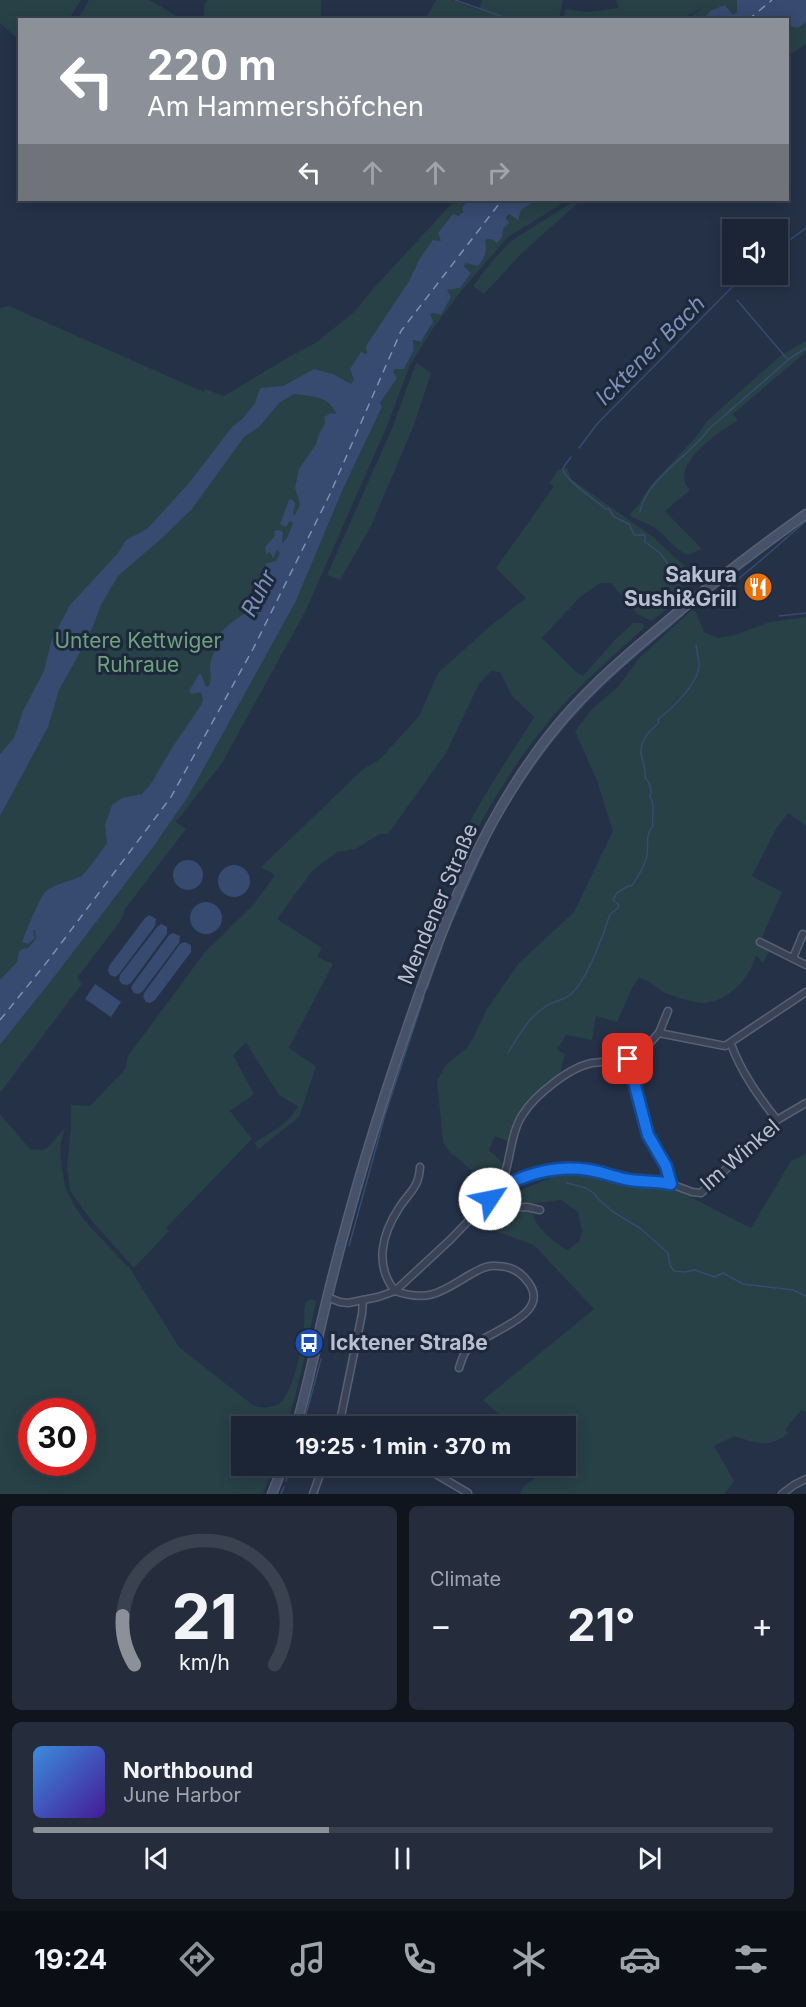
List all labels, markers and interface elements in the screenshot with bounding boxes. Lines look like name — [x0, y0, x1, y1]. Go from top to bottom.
text: 220 m — [147, 39, 277, 90]
icon: left — [48, 42, 126, 120]
text: Am Hammershöfchen — [147, 90, 424, 123]
icon: left — [293, 156, 326, 189]
icon: ahead — [356, 156, 389, 189]
icon: ahead — [419, 156, 452, 189]
icon: right — [482, 156, 515, 189]
map controls — [722, 219, 788, 285]
button: sound — [722, 219, 788, 285]
water label: Icktener Bach — [590, 290, 710, 410]
place label: Sakura Sushi&Grill — [624, 562, 737, 611]
water label: Ruhr — [235, 565, 281, 621]
restaurant icon: Sakura Sushi&Grill — [742, 571, 774, 603]
park label: Untere Kettwiger Ruhraue — [54, 628, 222, 677]
street label: Mendener Straße — [392, 820, 483, 988]
pin — [602, 1033, 653, 1084]
icon: arrive — [611, 1042, 644, 1075]
street label: Im Winkel — [695, 1114, 784, 1196]
position arrow — [458, 1167, 522, 1231]
bus stop icon: Icktener Straße — [293, 1327, 325, 1359]
place label: Icktener Straße — [330, 1330, 488, 1355]
speed limit sign: 30 — [18, 1398, 96, 1476]
text: 19:25 · 1 min · 370 m — [296, 1433, 511, 1459]
text: Climate — [430, 1567, 501, 1591]
text: 21 — [171, 1579, 238, 1654]
text: 21° — [567, 1597, 636, 1652]
text: − — [430, 1605, 452, 1645]
text: + — [751, 1605, 773, 1645]
text: km/h — [179, 1649, 230, 1675]
text: Northbound — [123, 1757, 253, 1783]
text: June Harbor — [123, 1783, 241, 1807]
icon: previous — [140, 1842, 173, 1875]
icon: pause — [386, 1842, 419, 1875]
icon: next — [633, 1842, 666, 1875]
icon: directions — [176, 1938, 218, 1980]
icon: music — [287, 1938, 329, 1980]
icon: phone — [398, 1938, 440, 1980]
icon: climate — [508, 1938, 550, 1980]
icon: car — [619, 1938, 661, 1980]
icon: filters — [730, 1938, 772, 1980]
text: 19:24 — [34, 1943, 107, 1976]

